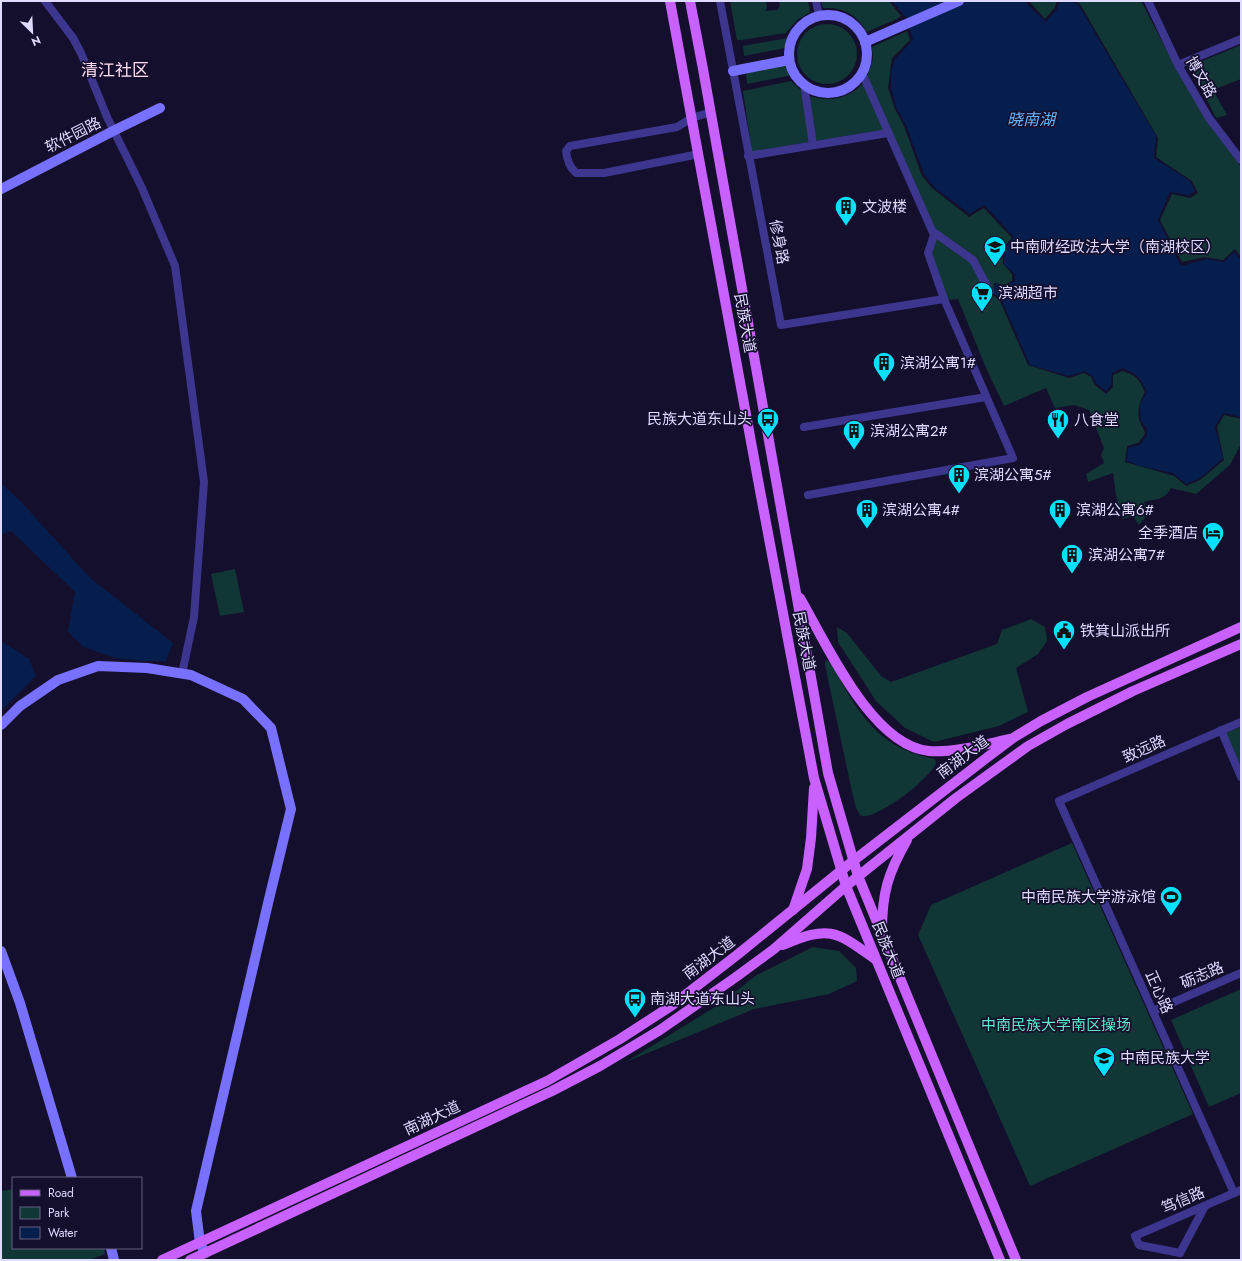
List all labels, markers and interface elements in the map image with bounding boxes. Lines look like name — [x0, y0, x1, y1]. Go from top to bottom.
north arrow — [12, 12, 52, 52]
text: N — [29, 32, 43, 50]
street label: 博文路 — [1180, 52, 1222, 102]
district label: 清江社区 — [81, 58, 149, 82]
water label: 晓南湖 — [1007, 108, 1058, 131]
street label: 软件园路 — [41, 112, 105, 158]
building icon: 文波楼 — [833, 194, 859, 227]
place label: 文波楼 — [862, 196, 907, 218]
street label: 修身路 — [764, 218, 794, 266]
school or university icon: 中南财经政法大学（南湖校区） — [982, 234, 1008, 267]
place label: 中南财经政法大学（南湖校区） — [1010, 236, 1220, 258]
supermarket icon: 滨湖超市 — [969, 280, 995, 313]
place label: 滨湖超市 — [998, 282, 1058, 304]
street label: 民族大道 — [729, 292, 761, 354]
building icon: 滨湖公寓1# — [871, 350, 897, 383]
place label: 滨湖公寓1# — [900, 352, 976, 374]
bus stop icon: 民族大道东山头 — [755, 406, 781, 439]
restaurant icon: 八食堂 — [1045, 407, 1071, 440]
place label: 民族大道东山头 — [647, 408, 752, 430]
place label: 八食堂 — [1074, 409, 1119, 431]
building icon: 滨湖公寓2# — [841, 418, 867, 451]
place label: 滨湖公寓2# — [870, 420, 948, 442]
building icon: 滨湖公寓5# — [946, 462, 972, 495]
place label: 滨湖公寓5# — [974, 464, 1052, 486]
building icon: 滨湖公寓4# — [854, 497, 880, 530]
building icon: 滨湖公寓6# — [1047, 497, 1073, 530]
place label: 滨湖公寓4# — [882, 499, 960, 521]
place label: 滨湖公寓6# — [1076, 499, 1154, 521]
hotel icon: 全季酒店 — [1200, 520, 1226, 553]
place label: 全季酒店 — [1138, 522, 1198, 544]
building icon: 滨湖公寓7# — [1059, 542, 1085, 575]
place label: 滨湖公寓7# — [1088, 544, 1165, 566]
street label: 民族大道 — [787, 609, 821, 673]
public building icon: 铁箕山派出所 — [1051, 618, 1077, 651]
place label: 铁箕山派出所 — [1080, 620, 1170, 642]
street label: 南湖大道 — [932, 730, 994, 784]
street label: 致远路 — [1119, 730, 1169, 768]
sports icon: 中南民族大学游泳馆 — [1158, 884, 1184, 917]
place label: 中南民族大学游泳馆 — [1021, 886, 1156, 908]
street label: 民族大道 — [867, 918, 909, 982]
street label: 南湖大道 — [678, 931, 740, 985]
street label: 砺志路 — [1177, 956, 1227, 994]
street label: 正心路 — [1140, 967, 1178, 1017]
bus stop icon: 南湖大道东山头 — [622, 986, 648, 1019]
place label: 南湖大道东山头 — [650, 988, 755, 1010]
park label: 中南民族大学南区操场 — [981, 1014, 1131, 1036]
school or university icon: 中南民族大学 — [1091, 1045, 1117, 1078]
place label: 中南民族大学 — [1120, 1047, 1210, 1069]
street label: 南湖大道 — [400, 1095, 464, 1141]
legend — [12, 1177, 142, 1249]
street label: 笃信路 — [1158, 1181, 1208, 1219]
text: Road — [48, 1184, 74, 1202]
text: Park — [48, 1204, 70, 1222]
text: Water — [48, 1224, 79, 1242]

